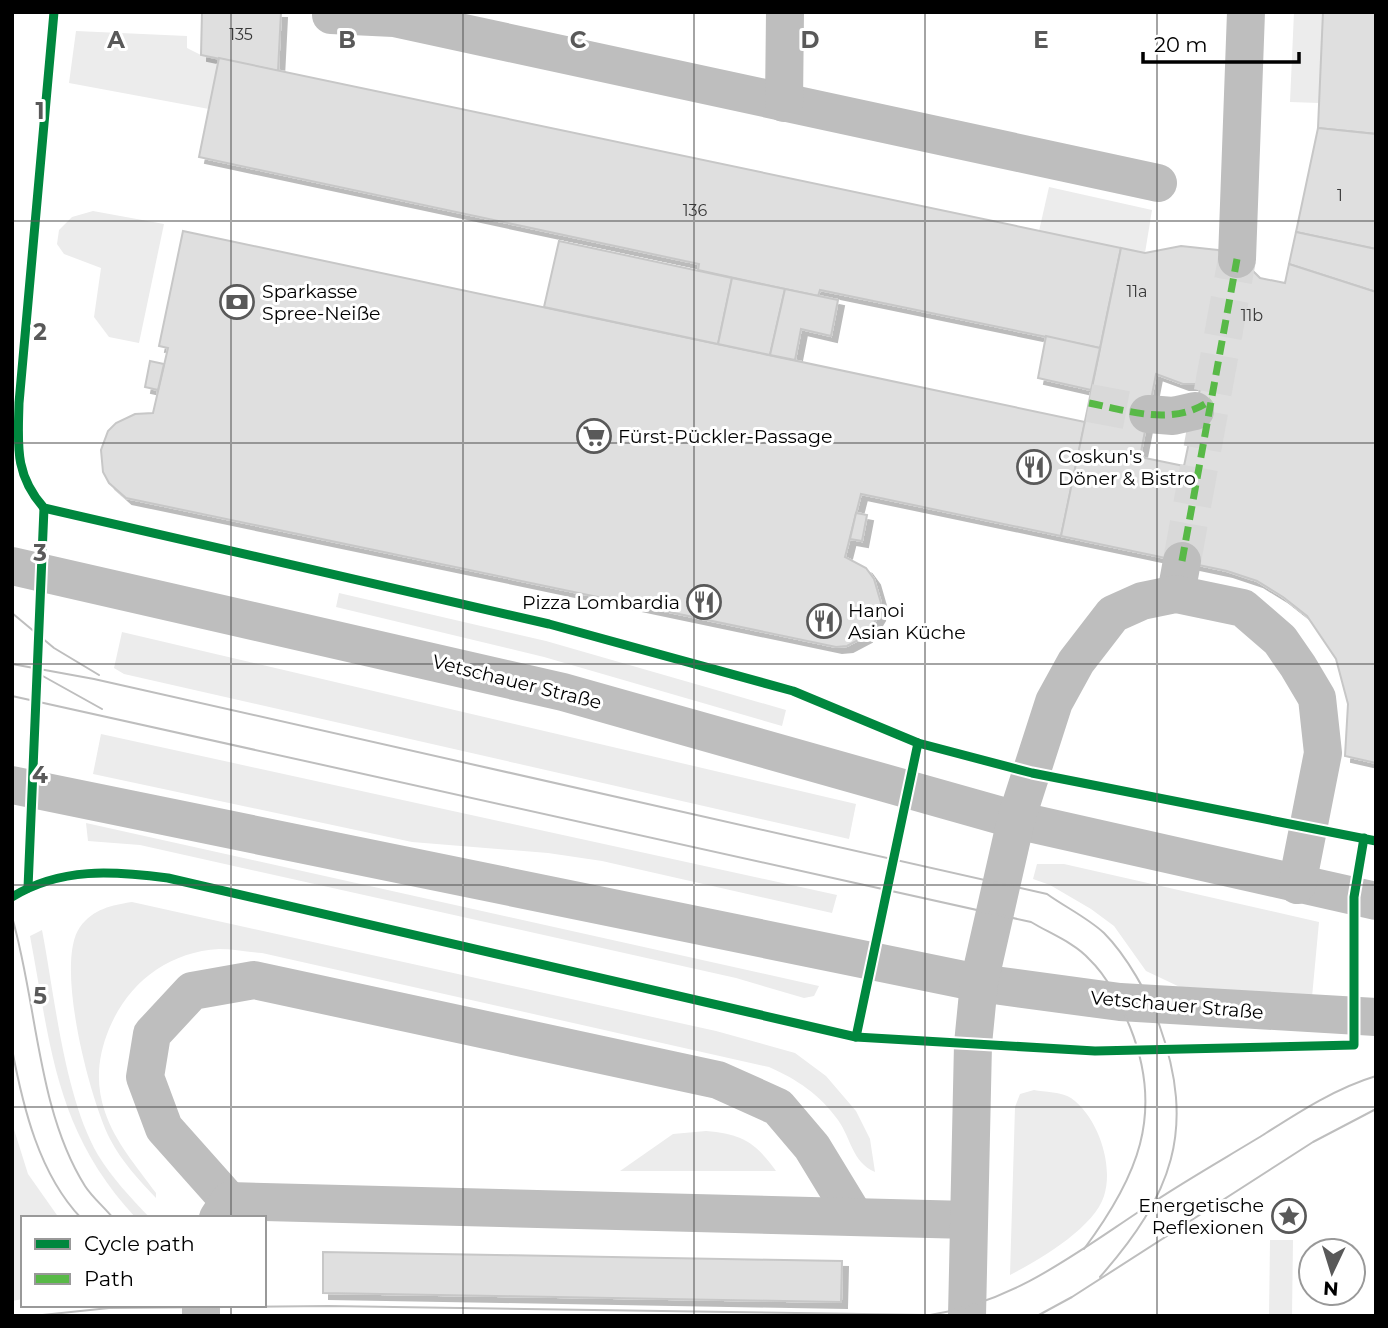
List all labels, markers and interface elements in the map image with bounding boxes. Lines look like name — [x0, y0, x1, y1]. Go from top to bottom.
scale bar — [1143, 21, 1299, 65]
house number: 135 — [229, 25, 253, 44]
text: A — [106, 26, 125, 54]
text: B — [338, 26, 356, 54]
text: C — [570, 26, 587, 54]
text: D — [801, 26, 820, 54]
text: E — [1033, 26, 1049, 54]
text: 20 m — [1154, 32, 1208, 57]
text: 1 — [35, 97, 45, 125]
house number: 1 — [1337, 186, 1343, 205]
house number: 136 — [683, 201, 708, 220]
place label: Sparkasse Spree-Neiße — [262, 280, 381, 325]
house number: 11a — [1127, 282, 1148, 301]
bank icon: Sparkasse Spree-Neiße — [218, 283, 256, 321]
house number: 11b — [1241, 306, 1263, 325]
text: 2 — [33, 318, 47, 346]
supermarket icon: Fürst-Pückler-Passage — [575, 417, 613, 455]
place label: Fürst-Pückler-Passage — [618, 425, 832, 448]
place label: Coskun's Döner & Bistro — [1058, 445, 1196, 490]
restaurant icon: Coskun's Döner & Bistro — [1015, 448, 1053, 486]
text: 3 — [32, 539, 47, 567]
restaurant icon: Pizza Lombardia — [685, 583, 723, 621]
place label: Pizza Lombardia — [522, 591, 680, 614]
place label: Hanoi Asian Küche — [848, 599, 966, 644]
restaurant icon: Hanoi Asian Küche — [805, 602, 843, 640]
street label: Vetschauer Straße — [430, 650, 604, 714]
text: 4 — [32, 761, 48, 789]
text: 5 — [33, 982, 47, 1010]
street label: Vetschauer Straße — [1089, 986, 1265, 1024]
place label: Energetische Reflexionen — [1138, 1194, 1264, 1239]
place icon: Energetische Reflexionen — [1270, 1197, 1308, 1235]
legend — [21, 1216, 266, 1307]
text: Cycle path — [84, 1231, 195, 1256]
north arrow — [1297, 1237, 1367, 1307]
text: Path — [84, 1266, 134, 1291]
text: N — [1322, 1276, 1339, 1300]

